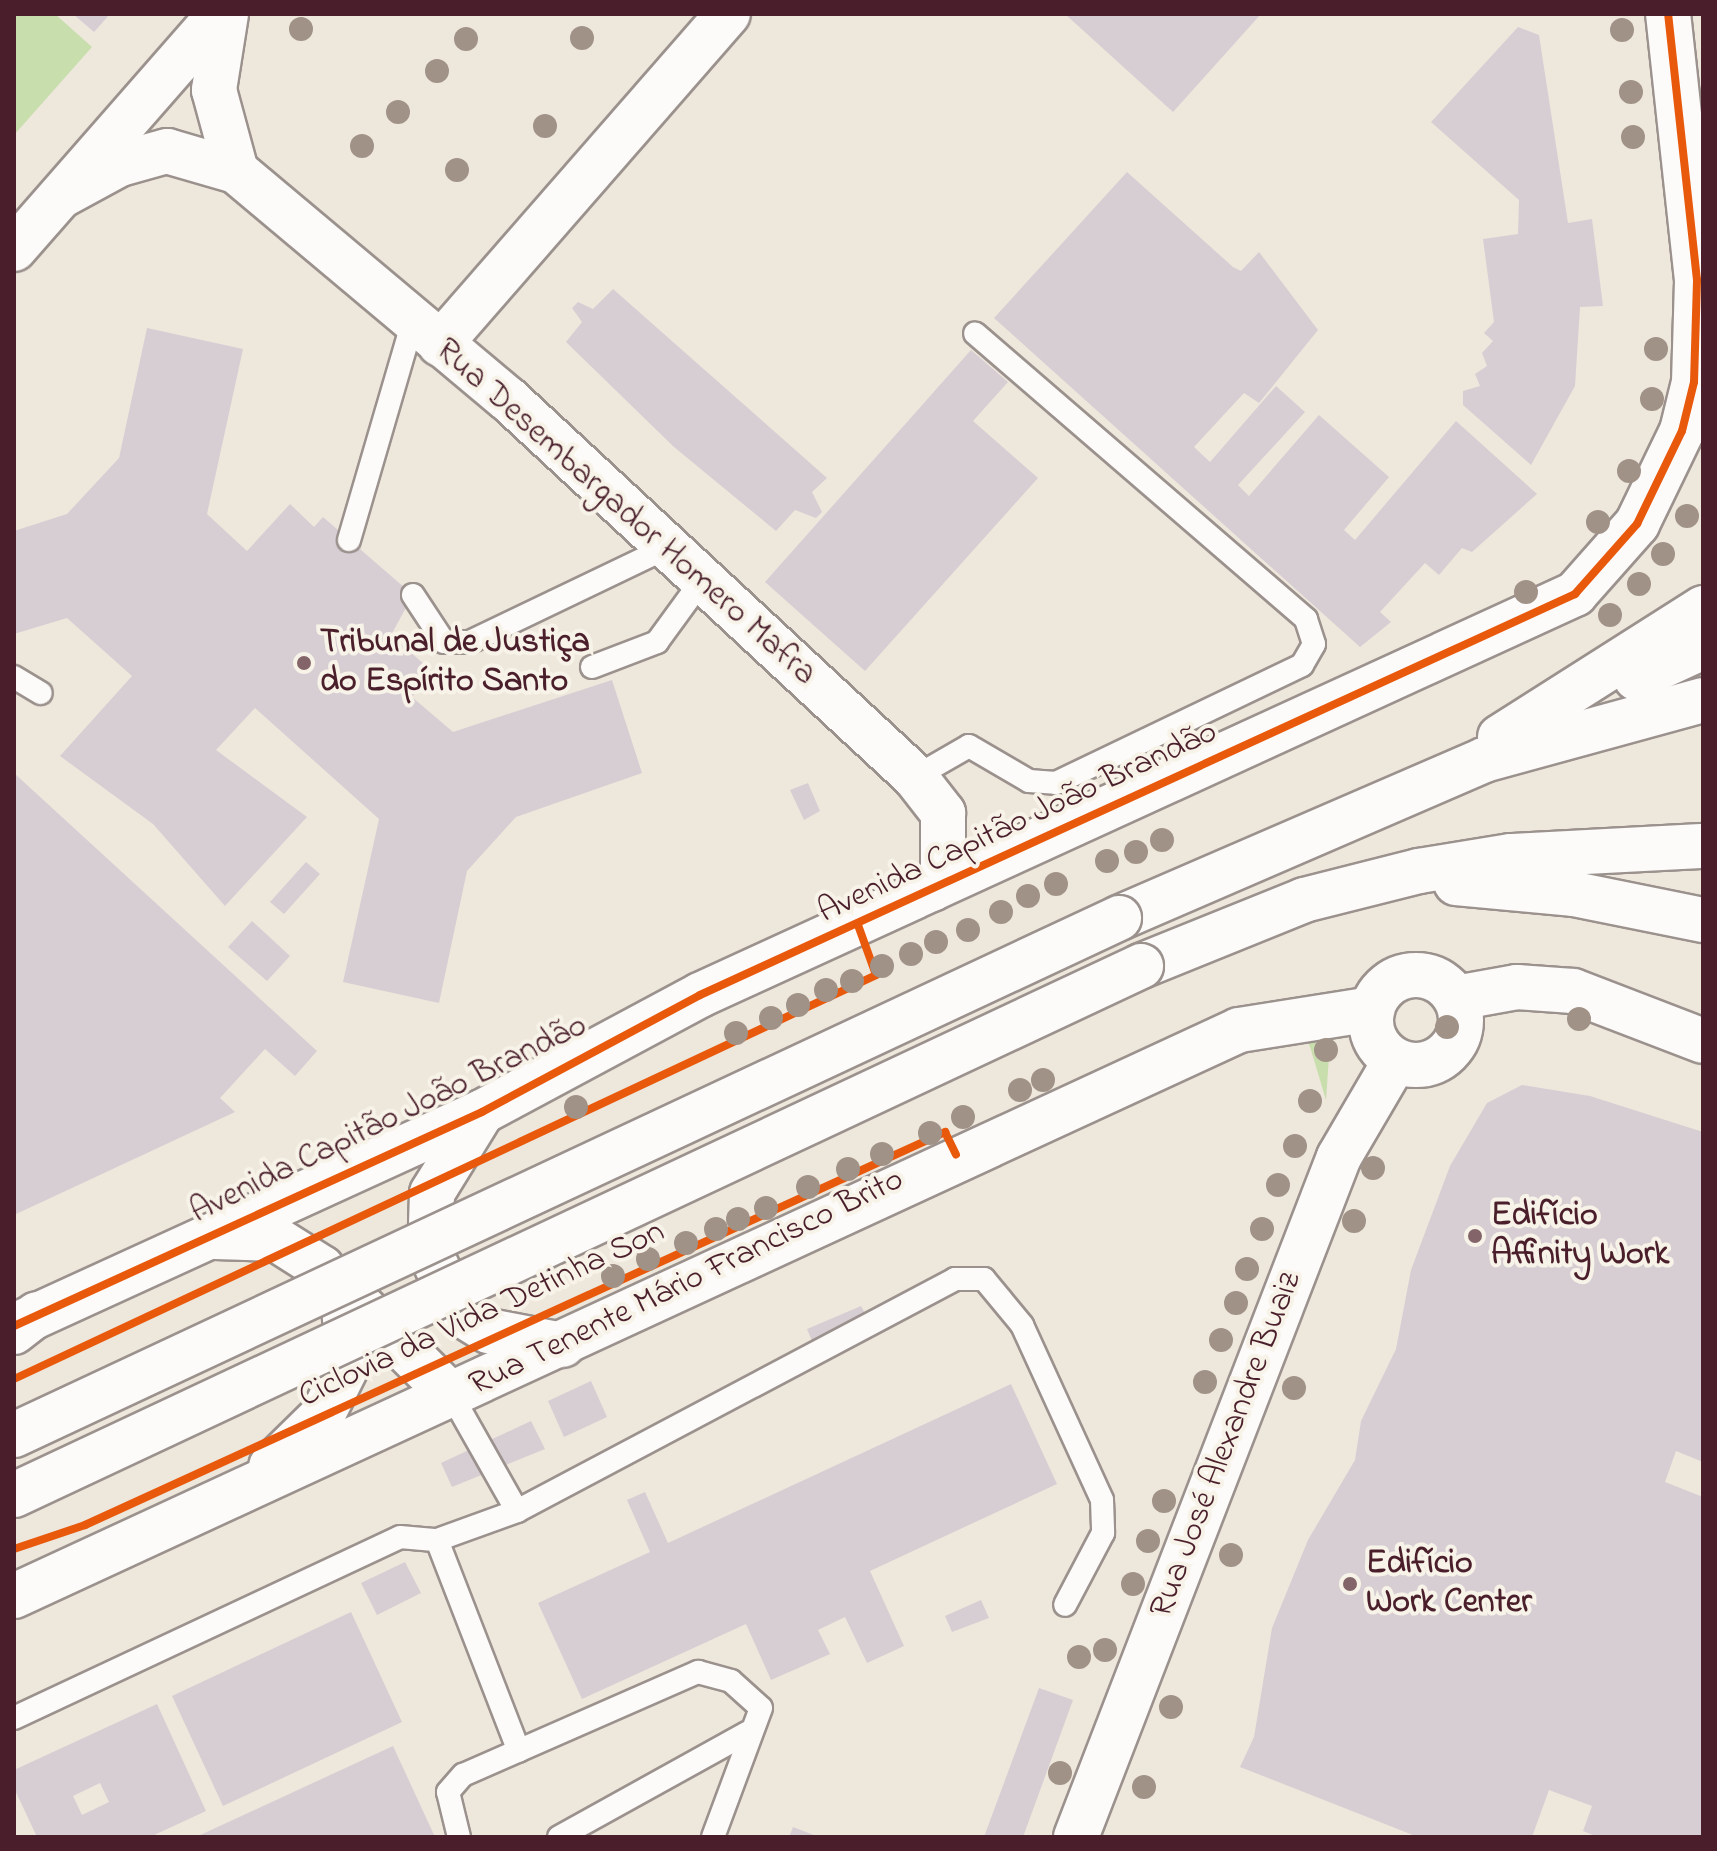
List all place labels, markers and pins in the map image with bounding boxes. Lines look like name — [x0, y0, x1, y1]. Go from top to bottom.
place label: Tribunal de Justiça do Espírito Santo — [320, 623, 590, 702]
marker: Tribunal de Justiça do Espírito Santo — [295, 654, 313, 672]
place label: Edifício Affinity Work — [1491, 1196, 1669, 1276]
marker: Edifício Affinity Work — [1466, 1227, 1484, 1245]
place label: Edifício Work Center — [1366, 1544, 1532, 1624]
marker: Edifício Work Center — [1341, 1575, 1359, 1593]

